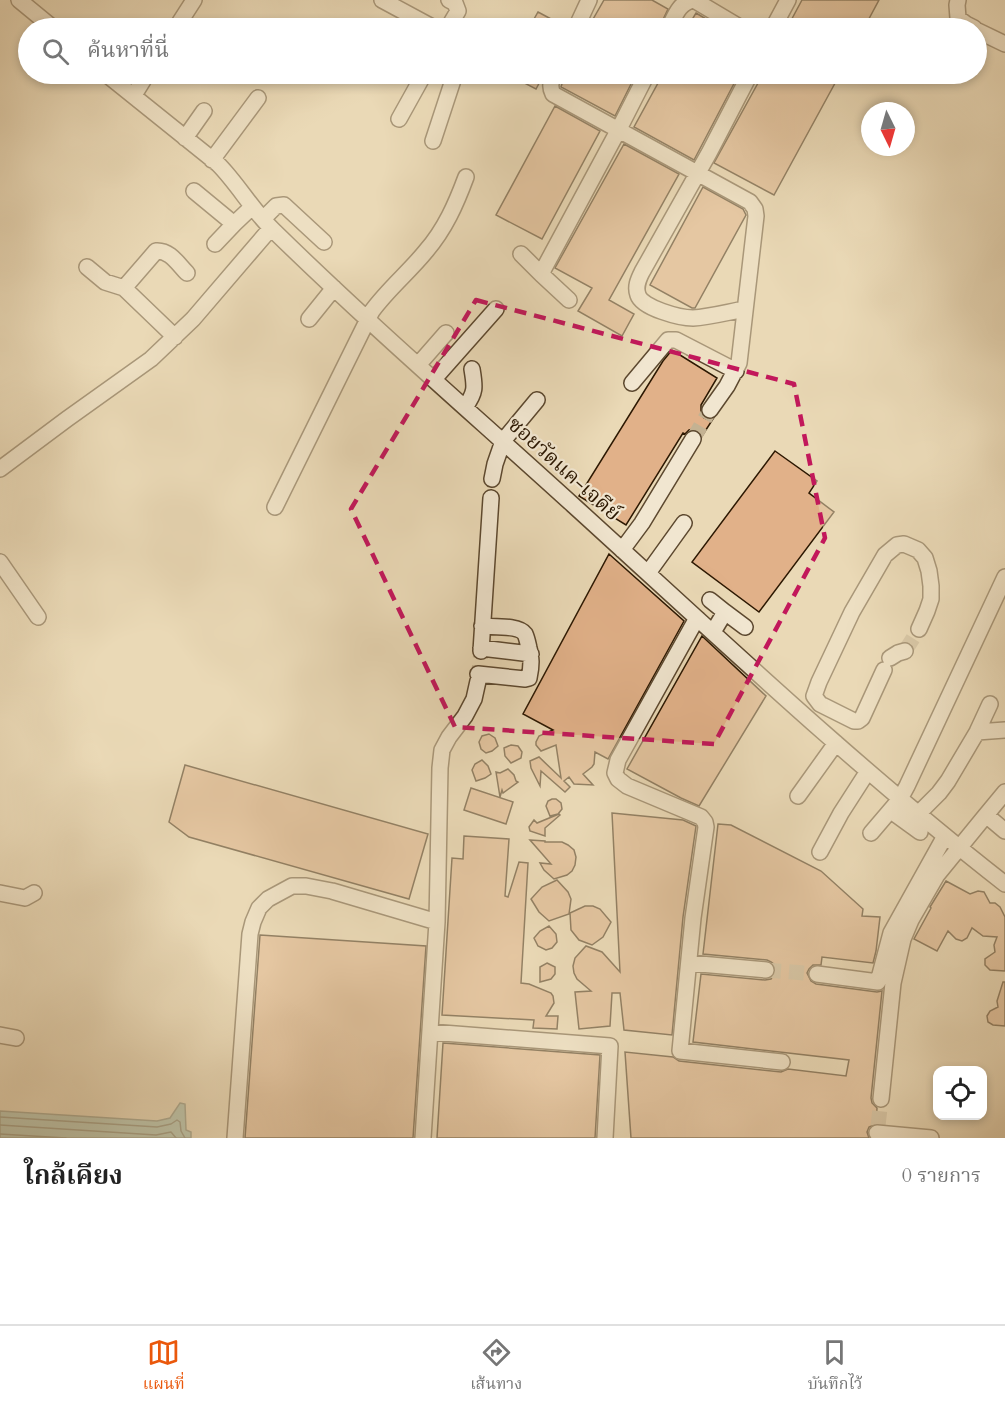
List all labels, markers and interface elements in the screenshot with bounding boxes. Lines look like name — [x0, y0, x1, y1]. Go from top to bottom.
search box — [18, 18, 987, 84]
icon: search — [39, 35, 72, 68]
text: ค้นหาที่นี่ — [87, 35, 169, 65]
north arrow — [861, 102, 915, 156]
street label: ซอยวัดแค-เจดีย์ — [501, 410, 627, 528]
map controls — [933, 1066, 987, 1120]
button: locate — [933, 1066, 987, 1120]
text: ใกล้เคียง — [24, 1158, 123, 1193]
text: 0 รายการ — [902, 1162, 981, 1189]
tab: แผนที่ — [143, 1336, 185, 1398]
tab: เส้นทาง — [470, 1336, 522, 1398]
tab: บันทึกไว้ — [808, 1336, 862, 1398]

